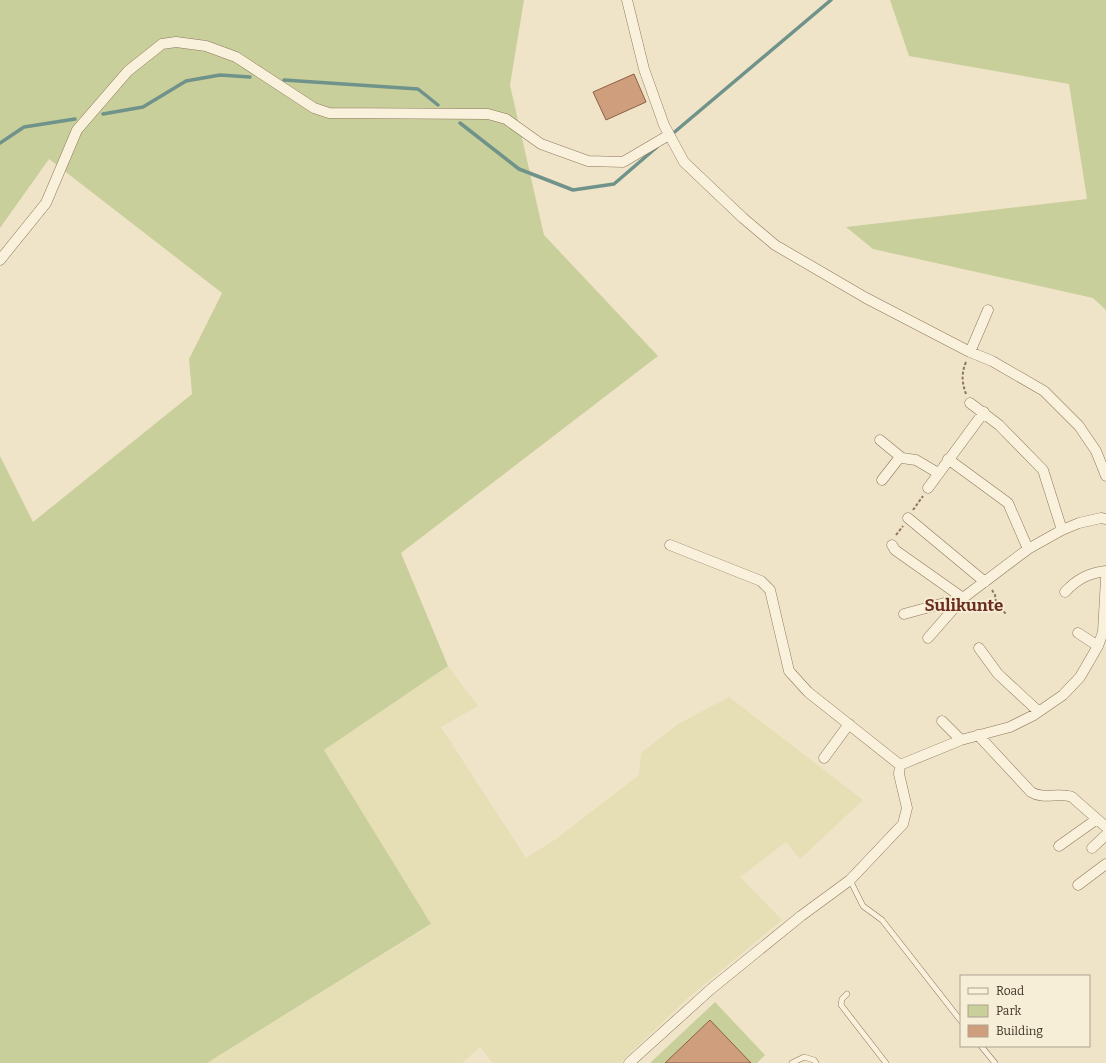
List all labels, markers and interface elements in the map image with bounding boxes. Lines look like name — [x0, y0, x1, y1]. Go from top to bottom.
district label: Sulikunte — [925, 595, 1003, 616]
legend — [960, 975, 1090, 1047]
text: Road — [996, 984, 1024, 998]
text: Park — [996, 1004, 1022, 1018]
text: Building — [996, 1024, 1043, 1038]

